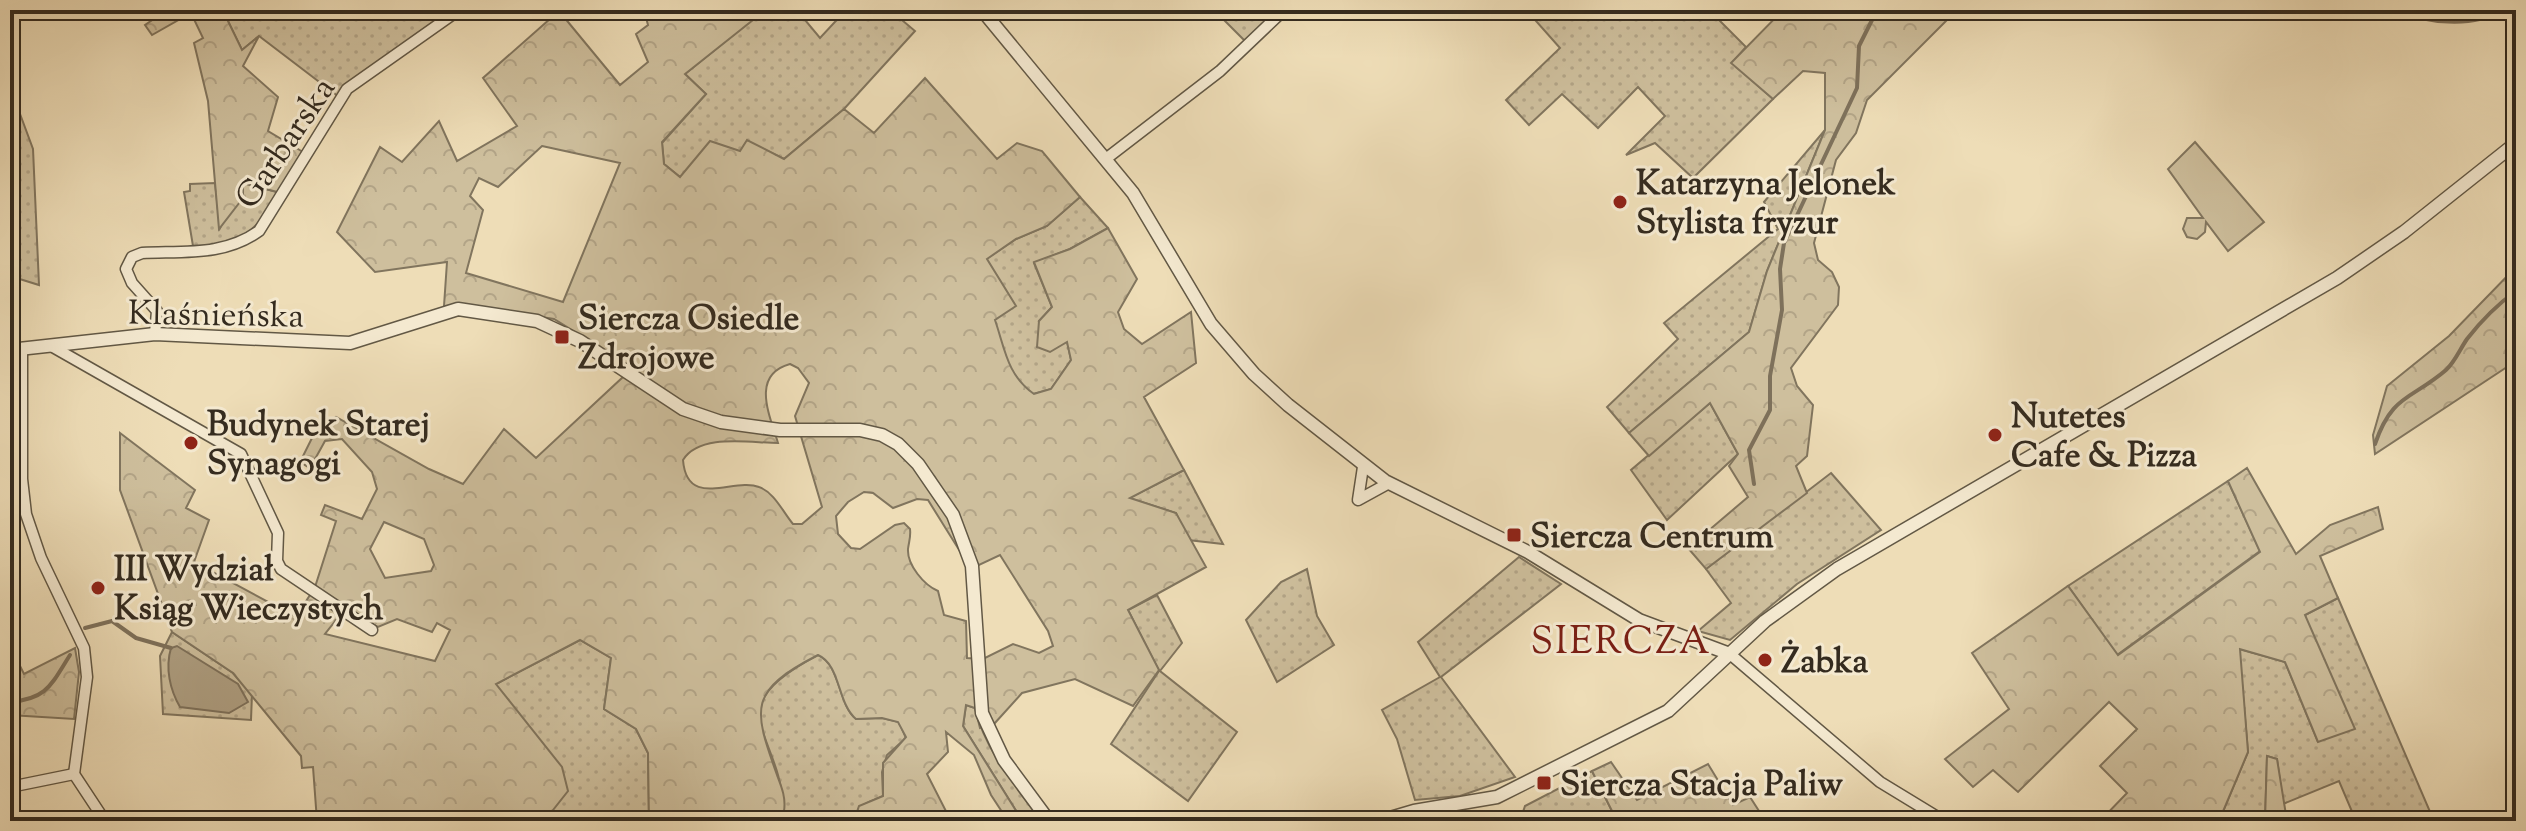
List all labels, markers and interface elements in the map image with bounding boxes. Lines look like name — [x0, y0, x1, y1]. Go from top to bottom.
street label: Garbarska — [225, 68, 349, 220]
place label: Katarzyna Jelonek Stylista fryzur — [1636, 161, 1896, 249]
marker: Katarzyna Jelonek Stylista fryzur — [1611, 193, 1629, 211]
street label: Klaśnieńska — [127, 290, 304, 343]
place label: Siercza Osiedle Zdrojowe — [578, 296, 800, 384]
marker: Siercza Osiedle Zdrojowe — [553, 328, 571, 346]
place label: Nutetes Cafe & Pizza — [2011, 394, 2197, 482]
place label: Budynek Starej Synagogi — [207, 402, 430, 490]
marker: Nutetes Cafe & Pizza — [1986, 426, 2004, 444]
marker: Budynek Starej Synagogi — [182, 434, 200, 452]
place label: Siercza Centrum — [1530, 514, 1774, 563]
marker: Siercza Centrum — [1505, 526, 1523, 544]
place label: III Wydział Ksiąg Wieczystych — [114, 547, 383, 635]
marker: III Wydział Ksiąg Wieczystych — [89, 579, 107, 597]
district label: SIERCZA — [1530, 617, 1712, 671]
place label: Żabka — [1781, 639, 1868, 688]
marker: Żabka — [1756, 651, 1774, 669]
place label: Siercza Stacja Paliw — [1560, 762, 1843, 811]
marker: Siercza Stacja Paliw — [1535, 774, 1553, 792]

